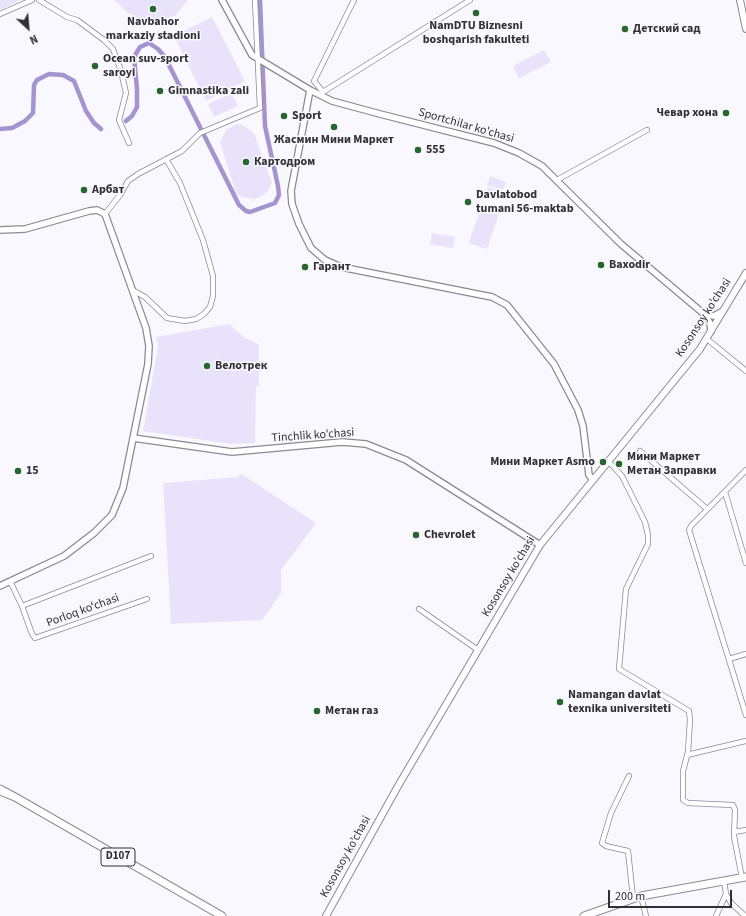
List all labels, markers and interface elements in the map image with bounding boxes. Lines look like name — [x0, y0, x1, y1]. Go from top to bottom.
marker: Navbahor markaziy stadioni — [148, 4, 158, 14]
north arrow — [8, 8, 48, 48]
marker: NamDTU Biznesni boshqarish fakulteti — [471, 8, 481, 18]
place label: Navbahor markaziy stadioni — [106, 15, 200, 43]
place label: NamDTU Biznesni boshqarish fakulteti — [423, 19, 529, 47]
place label: Детский сад — [633, 22, 700, 36]
marker: Детский сад — [620, 24, 630, 34]
text: N — [27, 31, 40, 48]
place label: Ocean suv-sport saroyi — [103, 52, 189, 80]
marker: Ocean suv-sport saroyi — [90, 61, 100, 71]
place label: Gimnastika zali — [168, 84, 249, 98]
marker: Gimnastika zali — [155, 86, 165, 96]
street label: Sportchilar ko'chasi — [417, 105, 515, 147]
place label: Чевар хона — [656, 106, 718, 120]
marker: Чевар хона — [721, 108, 731, 118]
place label: Sport — [292, 109, 322, 123]
marker: Sport — [279, 111, 289, 121]
marker: Жасмин Мини Маркет — [329, 122, 339, 132]
place label: Жасмин Мини Маркет — [274, 133, 394, 147]
place label: 555 — [426, 143, 445, 157]
marker: 555 — [413, 145, 423, 155]
place label: Картодром — [254, 155, 315, 169]
marker: Картодром — [241, 157, 251, 167]
place label: Арбат — [92, 183, 124, 197]
marker: Арбат — [79, 185, 89, 195]
place label: Davlatobod tumani 56-maktab — [476, 188, 574, 216]
marker: Davlatobod tumani 56-maktab — [463, 197, 473, 207]
place label: Baxodir — [609, 258, 650, 272]
place label: Гарант — [313, 260, 351, 274]
marker: Baxodir — [596, 260, 606, 270]
marker: Гарант — [300, 262, 310, 272]
street label: Kosonsoy ko’chasi — [673, 276, 735, 360]
place label: Велотрек — [215, 359, 267, 373]
marker: Велотрек — [202, 361, 212, 371]
street label: Tinchlik ko'chasi — [271, 426, 355, 446]
place label: Мини Маркет Метан Заправки — [627, 450, 716, 478]
place label: Мини Маркет Asmo — [490, 455, 595, 469]
marker: Мини Маркет Asmo — [598, 457, 608, 467]
marker: Мини Маркет Метан Заправки — [614, 459, 624, 469]
place label: 15 — [26, 464, 39, 478]
marker: 15 — [13, 466, 23, 476]
place label: Chevrolet — [424, 528, 476, 542]
marker: Chevrolet — [411, 530, 421, 540]
street label: Kosonsoy ko’chasi — [479, 534, 539, 620]
street label: Porloq koʻchasi — [45, 591, 121, 631]
place label: Namangan davlat texnika universiteti — [568, 688, 671, 716]
marker: Namangan davlat texnika universiteti — [555, 697, 565, 707]
place label: Метан газ — [325, 704, 378, 718]
marker: Метан газ — [312, 706, 322, 716]
street label: Kosonsoy ko’chasi — [318, 814, 374, 900]
road number: D107 — [101, 848, 135, 866]
scale bar — [610, 882, 734, 908]
text: 200 m — [615, 888, 645, 905]

